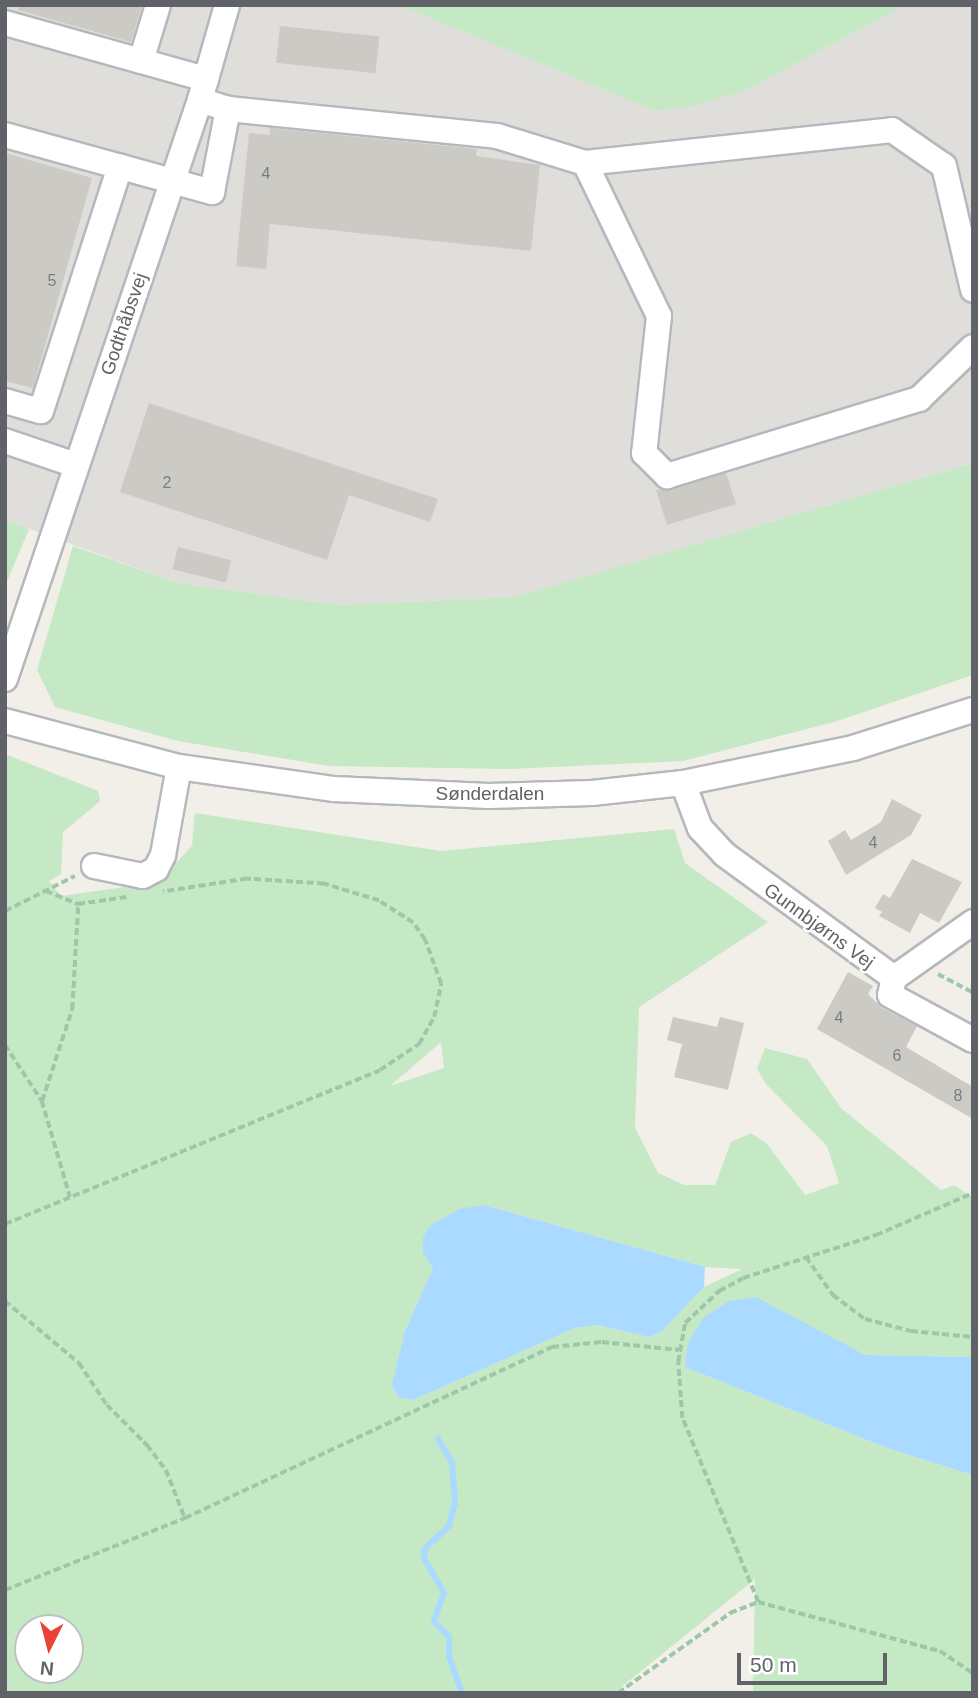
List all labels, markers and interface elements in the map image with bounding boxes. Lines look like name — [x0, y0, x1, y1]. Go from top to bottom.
house number: 4 — [262, 164, 270, 184]
street label: Godthåbsvej — [96, 270, 152, 378]
house number: 5 — [48, 271, 56, 291]
house number: 2 — [163, 473, 171, 493]
street label: Sønderdalen — [436, 783, 544, 805]
house number: 4 — [869, 833, 877, 853]
street label: Gunnbjørns Vej — [759, 878, 879, 974]
house number: 4 — [835, 1008, 843, 1028]
house number: 6 — [893, 1046, 901, 1066]
house number: 8 — [954, 1086, 962, 1106]
north arrow — [14, 1614, 84, 1684]
scale bar — [740, 1638, 890, 1682]
text: 50 m — [750, 1653, 797, 1676]
text: N — [39, 1657, 55, 1680]

